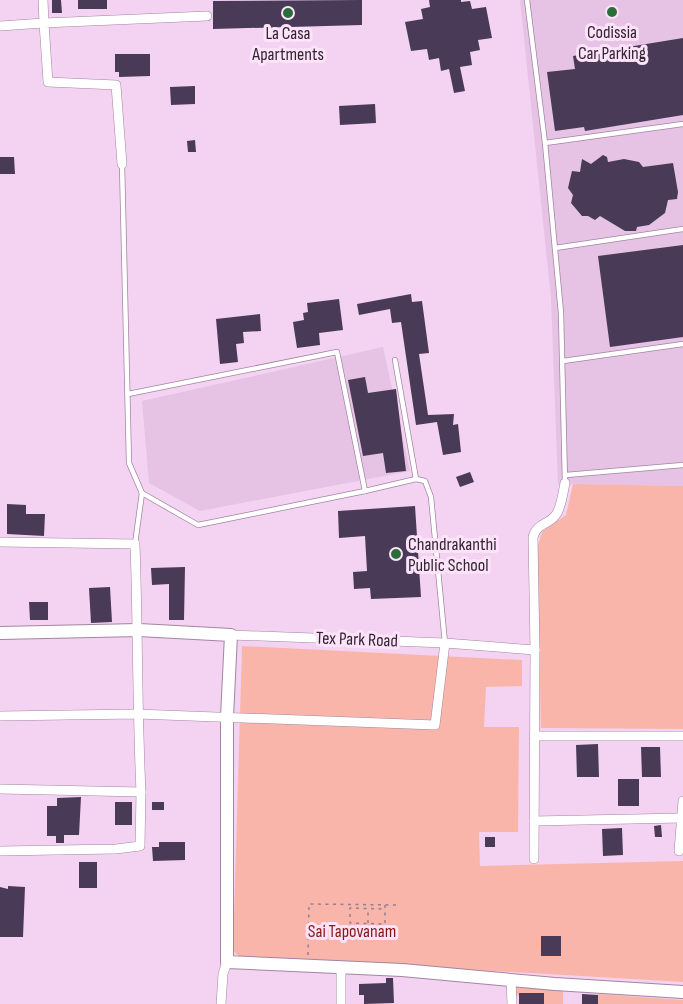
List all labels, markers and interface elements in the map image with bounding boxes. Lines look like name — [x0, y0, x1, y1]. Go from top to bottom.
marker: Codissia Car Parking — [605, 5, 619, 19]
marker: La Casa Apartments — [281, 6, 295, 20]
place label: Codissia Car Parking — [578, 22, 646, 64]
place label: La Casa Apartments — [251, 23, 324, 65]
place label: Chandrakanthi Public School — [408, 534, 497, 576]
marker: Chandrakanthi Public School — [389, 547, 403, 561]
street label: Tex Park Road — [316, 628, 398, 651]
park label: Sai Tapovanam — [308, 921, 396, 942]

